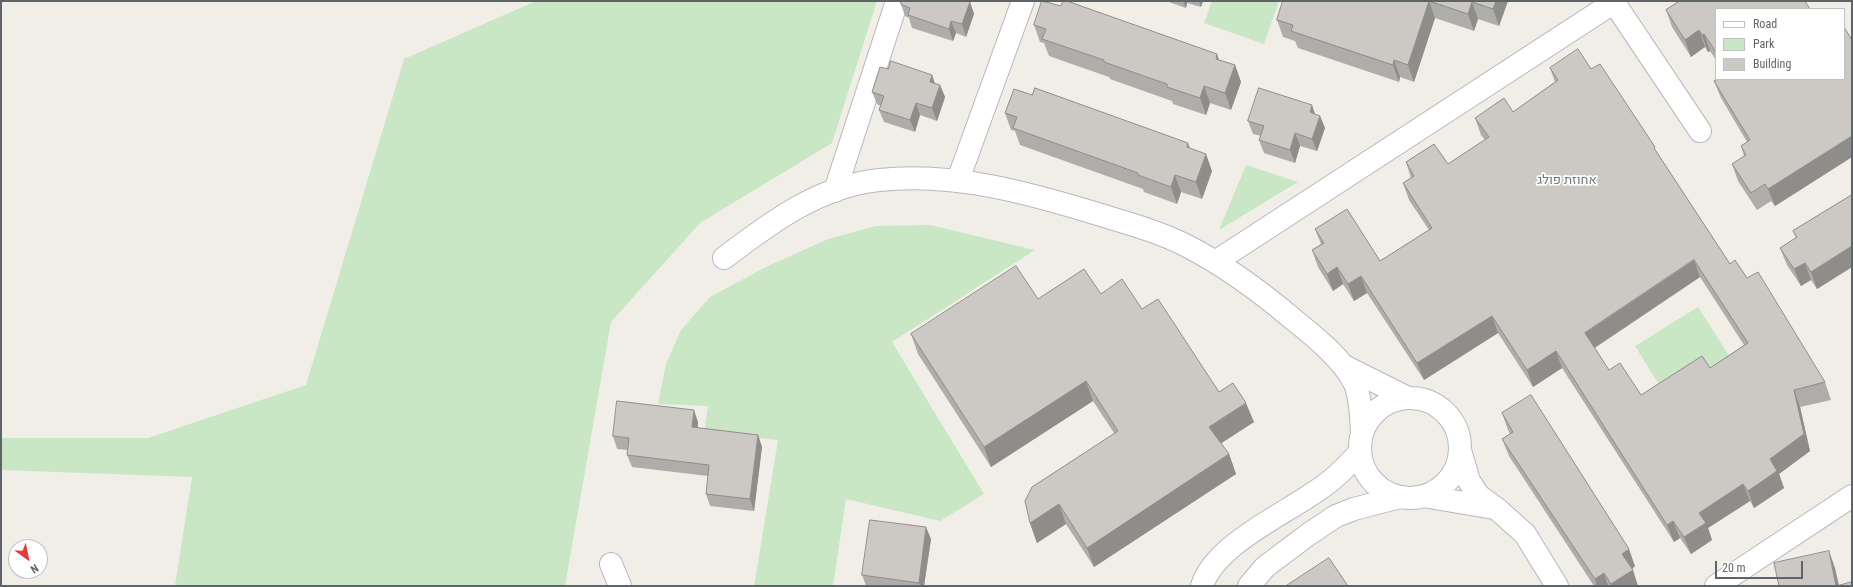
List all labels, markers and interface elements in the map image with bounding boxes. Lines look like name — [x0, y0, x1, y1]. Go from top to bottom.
legend — [1715, 8, 1845, 80]
text: Road — [1753, 17, 1777, 31]
text: Park — [1753, 37, 1774, 51]
text: Building — [1753, 57, 1791, 71]
district label: אחוזת פולג — [1537, 173, 1597, 189]
north arrow — [8, 539, 48, 579]
scale bar — [1717, 553, 1805, 579]
text: N — [28, 561, 41, 576]
text: 20 m — [1722, 561, 1746, 575]

